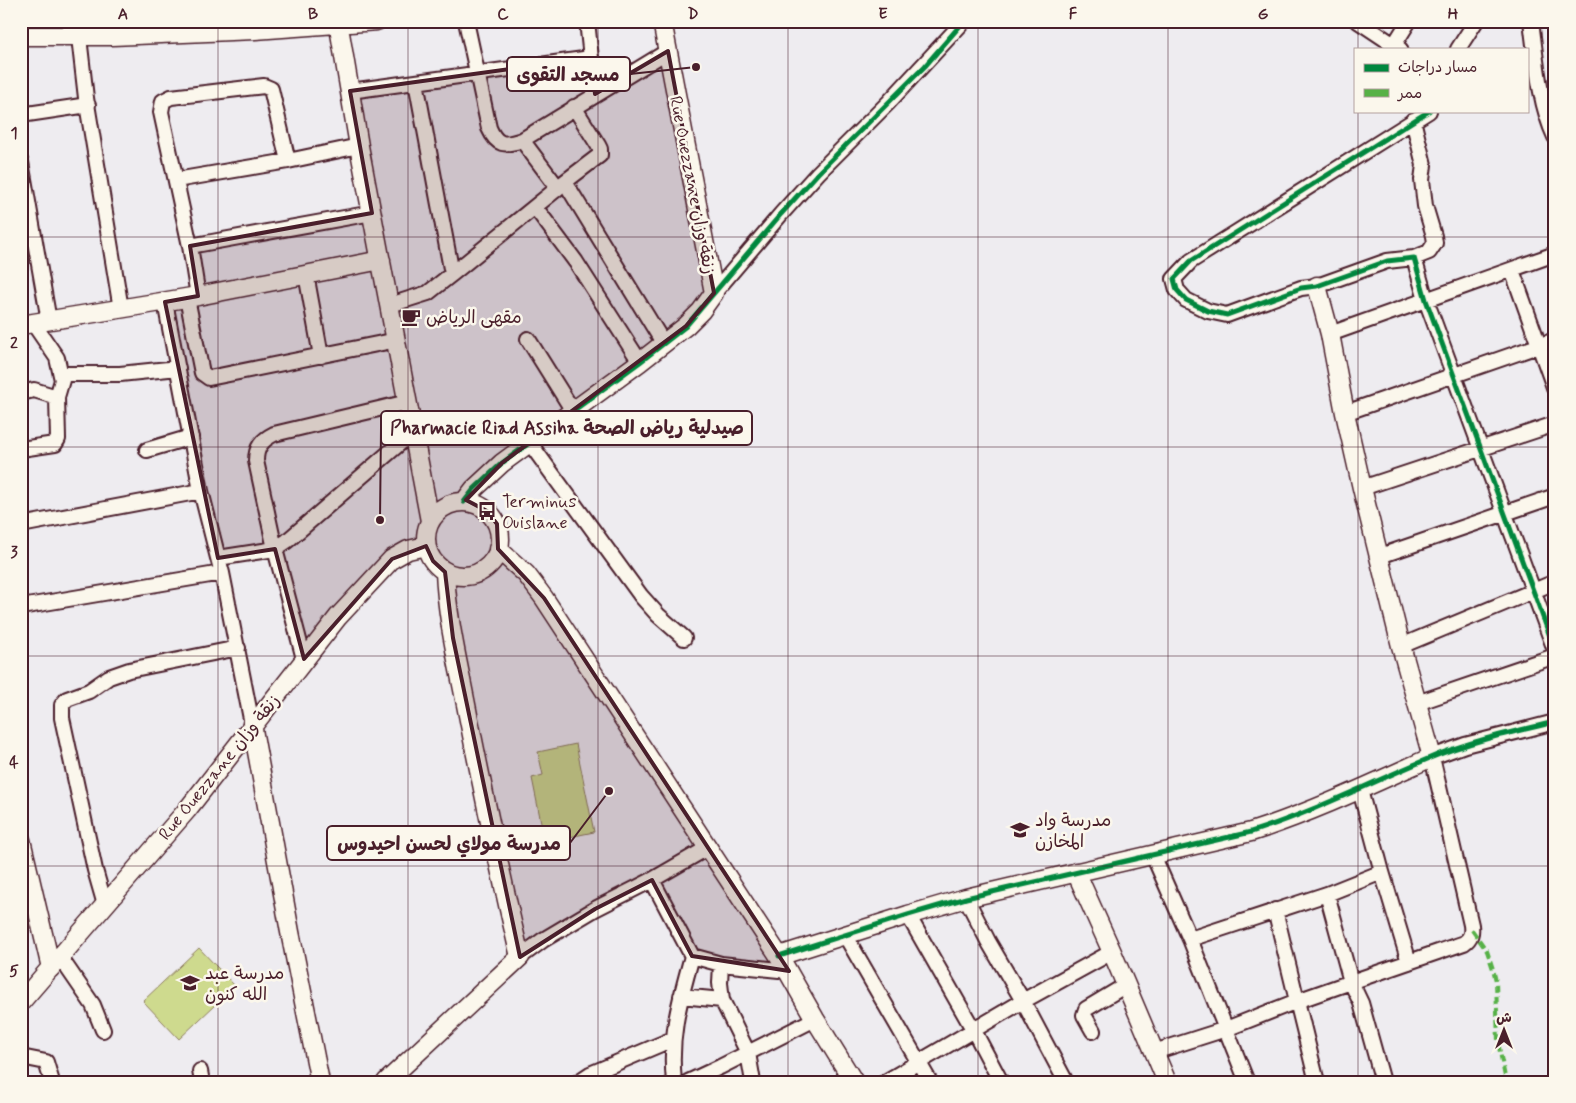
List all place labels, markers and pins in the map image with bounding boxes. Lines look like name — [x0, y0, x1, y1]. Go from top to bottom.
callout: مسجد التقوى — [507, 57, 630, 91]
cafe icon: مقهى الرياض — [400, 306, 422, 328]
place label: مقهى الرياض — [426, 306, 522, 330]
callout: Pharmacie Riad Assiha صيدلية رياض الصحة — [381, 411, 752, 445]
place label: Terminus Ouislane — [502, 490, 577, 535]
bus stop icon: Terminus Ouislane — [476, 500, 498, 522]
place label: مدرسة واد المخازن — [1035, 809, 1111, 854]
school or university icon: مدرسة واد المخازن — [1009, 819, 1031, 841]
callout: مدرسة مولاي لحسن احيدوس — [327, 826, 570, 860]
place label: مدرسة عبد الله كنون — [205, 962, 284, 1007]
school or university icon: مدرسة عبد الله كنون — [179, 972, 201, 994]

